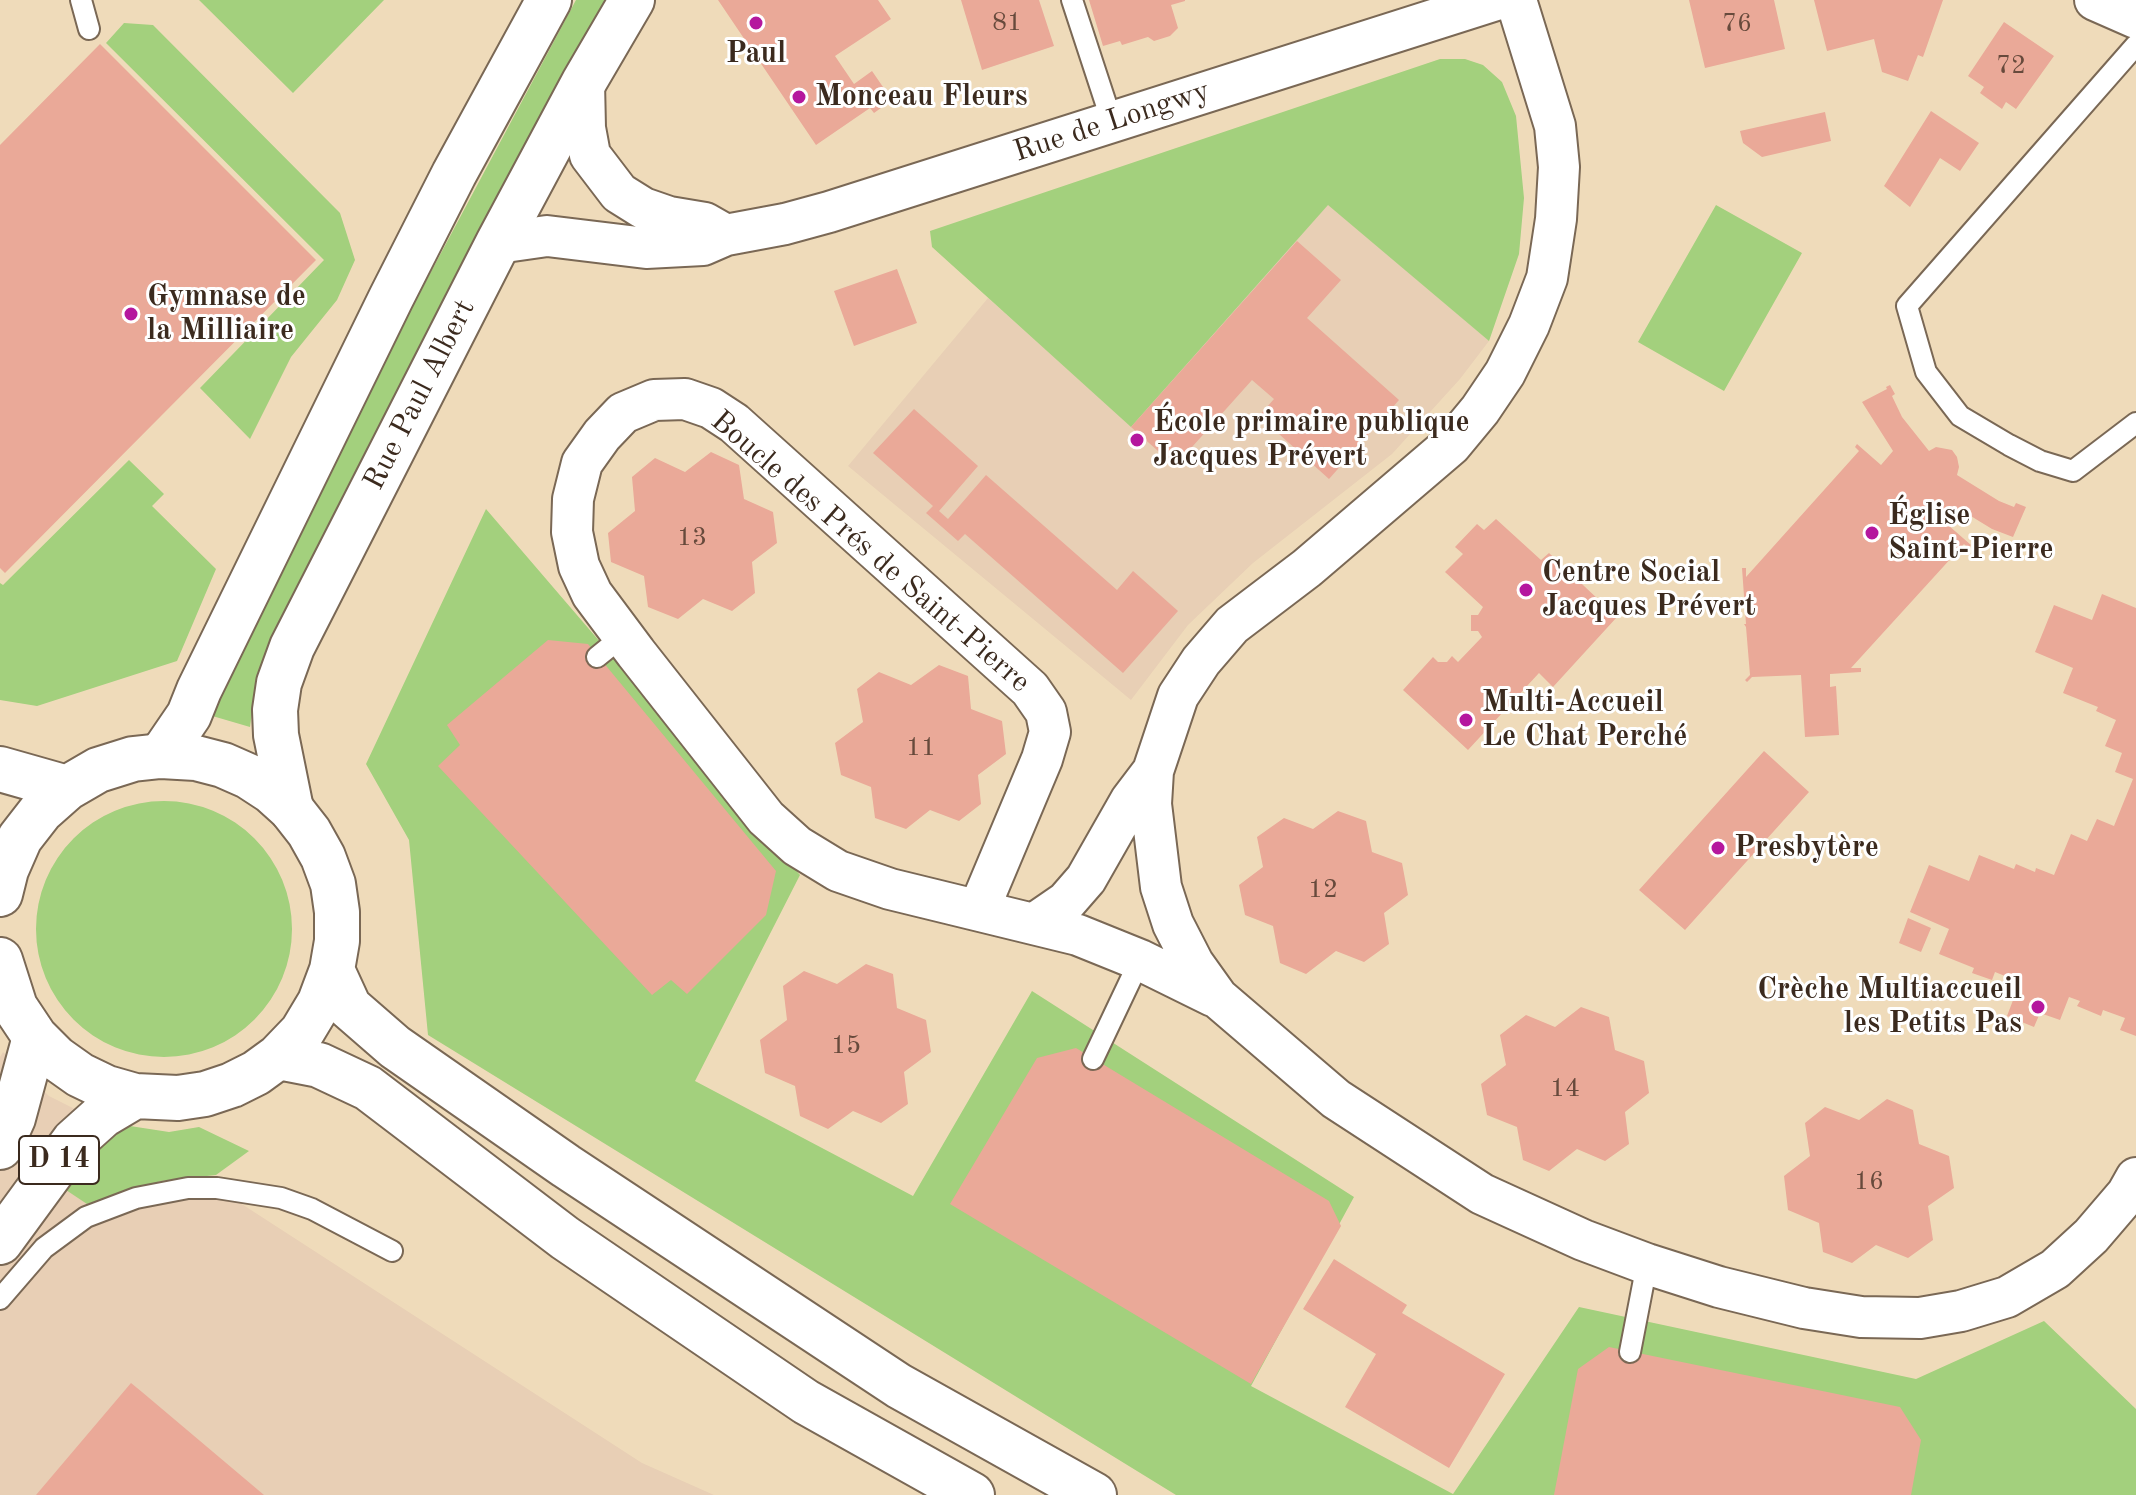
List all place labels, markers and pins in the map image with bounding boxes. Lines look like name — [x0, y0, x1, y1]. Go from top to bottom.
marker: Paul — [747, 14, 765, 32]
place label: Paul — [726, 36, 786, 72]
place label: Monceau Fleurs — [815, 79, 1028, 115]
marker: Monceau Fleurs — [790, 88, 808, 106]
place label: Gymnase de la Milliaire — [147, 279, 306, 350]
marker: Gymnase de la Milliaire — [122, 305, 140, 323]
place label: École primaire publique Jacques Prévert — [1153, 405, 1470, 476]
marker: École primaire publique Jacques Prévert — [1128, 431, 1146, 449]
place label: Église Saint-Pierre — [1888, 498, 2054, 568]
marker: Église Saint-Pierre — [1863, 524, 1881, 542]
place label: Centre Social Jacques Prévert — [1542, 555, 1756, 626]
marker: Centre Social Jacques Prévert — [1517, 581, 1535, 599]
place label: Multi-Accueil Le Chat Perché — [1482, 685, 1687, 756]
marker: Multi-Accueil Le Chat Perché — [1457, 711, 1475, 729]
place label: Presbytère — [1734, 830, 1879, 866]
marker: Presbytère — [1709, 839, 1727, 857]
place label: Crèche Multiaccueil les Petits Pas — [1757, 972, 2022, 1042]
marker: Crèche Multiaccueil les Petits Pas — [2029, 998, 2047, 1016]

